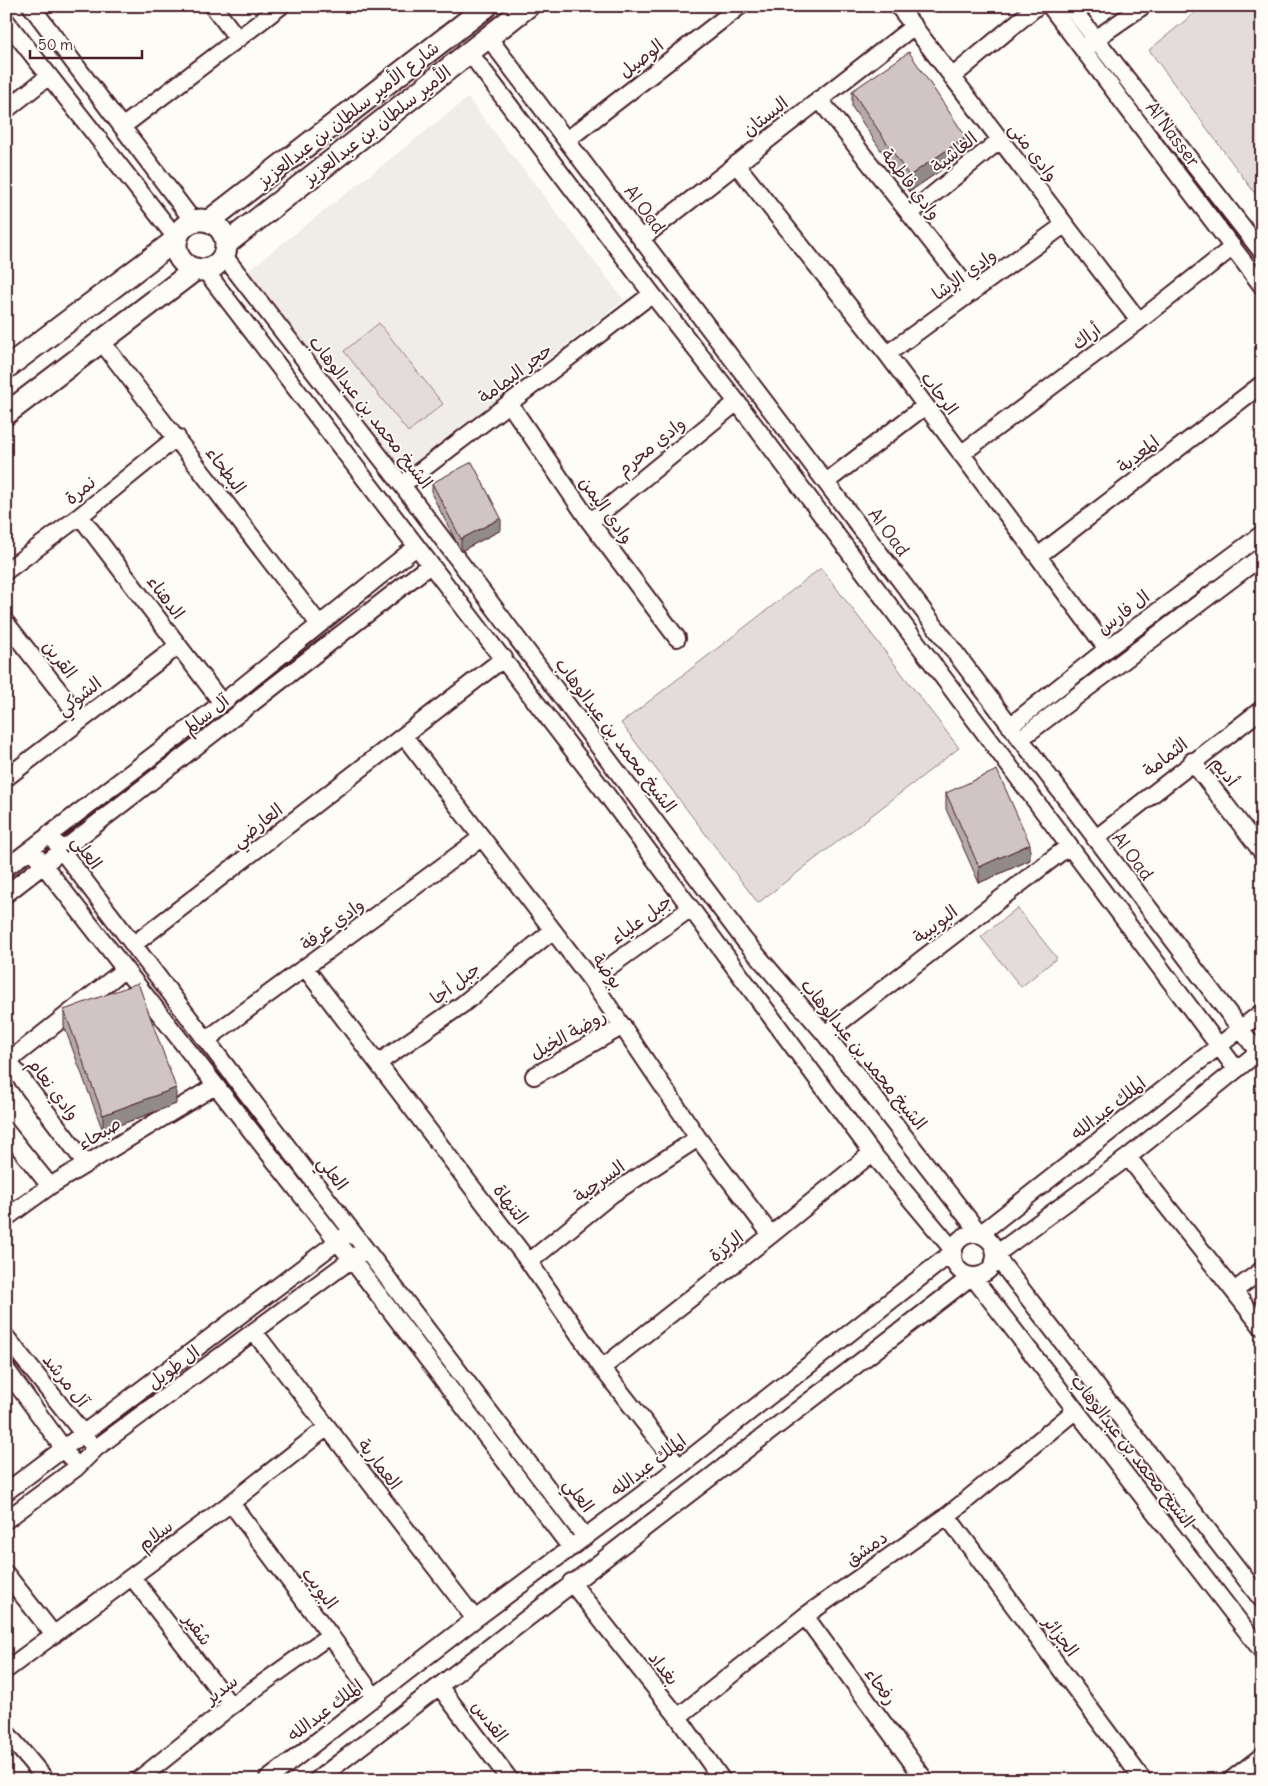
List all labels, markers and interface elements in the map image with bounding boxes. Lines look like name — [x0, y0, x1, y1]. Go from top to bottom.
scale bar — [30, 28, 142, 60]
street label: الوصيل — [614, 33, 669, 84]
text: 50 m — [38, 35, 73, 54]
street label: شارع الأمير سلطان بن عبدالعزيز — [253, 36, 443, 192]
street label: الأمير سلطان بن عبدالعزيز — [299, 61, 455, 189]
street label: البستان — [738, 91, 792, 141]
street label: Al Nasser — [1141, 97, 1205, 172]
street label: وادى منى — [1004, 117, 1064, 187]
street label: الغاشية — [926, 126, 982, 178]
street label: وادي فاطمة — [874, 144, 946, 226]
street label: Al Oad — [619, 180, 671, 238]
street label: وادي الرشا — [927, 243, 1002, 307]
street label: أراك — [1067, 317, 1106, 354]
street label: الشيخ محمد بن عبدالوهاب — [303, 331, 438, 494]
street label: حجر اليمامة — [473, 338, 557, 408]
street label: الرحاب — [916, 367, 964, 419]
street label: وادي محرم — [612, 411, 692, 483]
street label: المعدية — [1112, 430, 1164, 478]
street label: البطحاء — [201, 442, 251, 498]
street label: نمرة — [60, 471, 100, 509]
street label: وادى اليمن — [575, 471, 639, 549]
street label: Al Oad — [863, 503, 915, 561]
street label: الدهناء — [142, 570, 190, 624]
street label: ال فارس — [1092, 585, 1154, 639]
street label: القرين — [38, 635, 82, 683]
street label: الشيخ محمد بن عبدالوهاب — [549, 653, 682, 818]
street label: الشوكي — [52, 671, 109, 725]
street label: آل سالم — [178, 688, 237, 741]
street label: الثمامة — [1138, 732, 1192, 782]
street label: أديم — [1204, 751, 1244, 793]
street label: العارضي — [227, 798, 290, 856]
street label: Al Oad — [1107, 827, 1159, 885]
street label: العلي — [63, 830, 107, 877]
street label: جبل علياء — [606, 889, 676, 949]
street label: وادي عرفة — [296, 893, 370, 957]
street label: البويبية — [908, 900, 962, 948]
street label: بوضة — [587, 949, 629, 993]
street label: جبل أجا — [425, 957, 485, 1009]
street label: الشيخ محمد بن عبدالوهاب — [795, 974, 932, 1135]
street label: روضة الخيل — [526, 1004, 610, 1064]
street label: وادي نعام — [21, 1053, 85, 1127]
street label: الملك عبدالله — [1066, 1071, 1150, 1145]
street label: صبحاء — [73, 1111, 125, 1155]
street label: العلي — [309, 1151, 353, 1198]
street label: السرحية — [569, 1155, 629, 1207]
street label: التنهاة — [488, 1179, 534, 1229]
street label: الركزة — [704, 1225, 748, 1267]
street label: ال طويل — [142, 1340, 204, 1394]
street label: آل مرشد — [38, 1349, 95, 1413]
street label: الشيخ محمد بن عبدالوهاب — [1065, 1370, 1200, 1533]
street label: الملك عبدالله — [605, 1429, 691, 1501]
street label: العمارية — [353, 1434, 407, 1494]
street label: العلي — [555, 1473, 599, 1520]
street label: سلام — [133, 1514, 179, 1558]
street label: دمشق — [840, 1525, 892, 1571]
street label: البويب — [297, 1562, 343, 1614]
street label: شقير — [177, 1607, 218, 1650]
street label: الجزائر — [1037, 1609, 1084, 1661]
street label: بغداد — [644, 1646, 684, 1690]
street label: رفحاء — [860, 1663, 902, 1709]
street label: سدير — [198, 1669, 242, 1710]
street label: الملك عبدالله — [282, 1674, 368, 1746]
street label: القدس — [467, 1695, 513, 1747]

